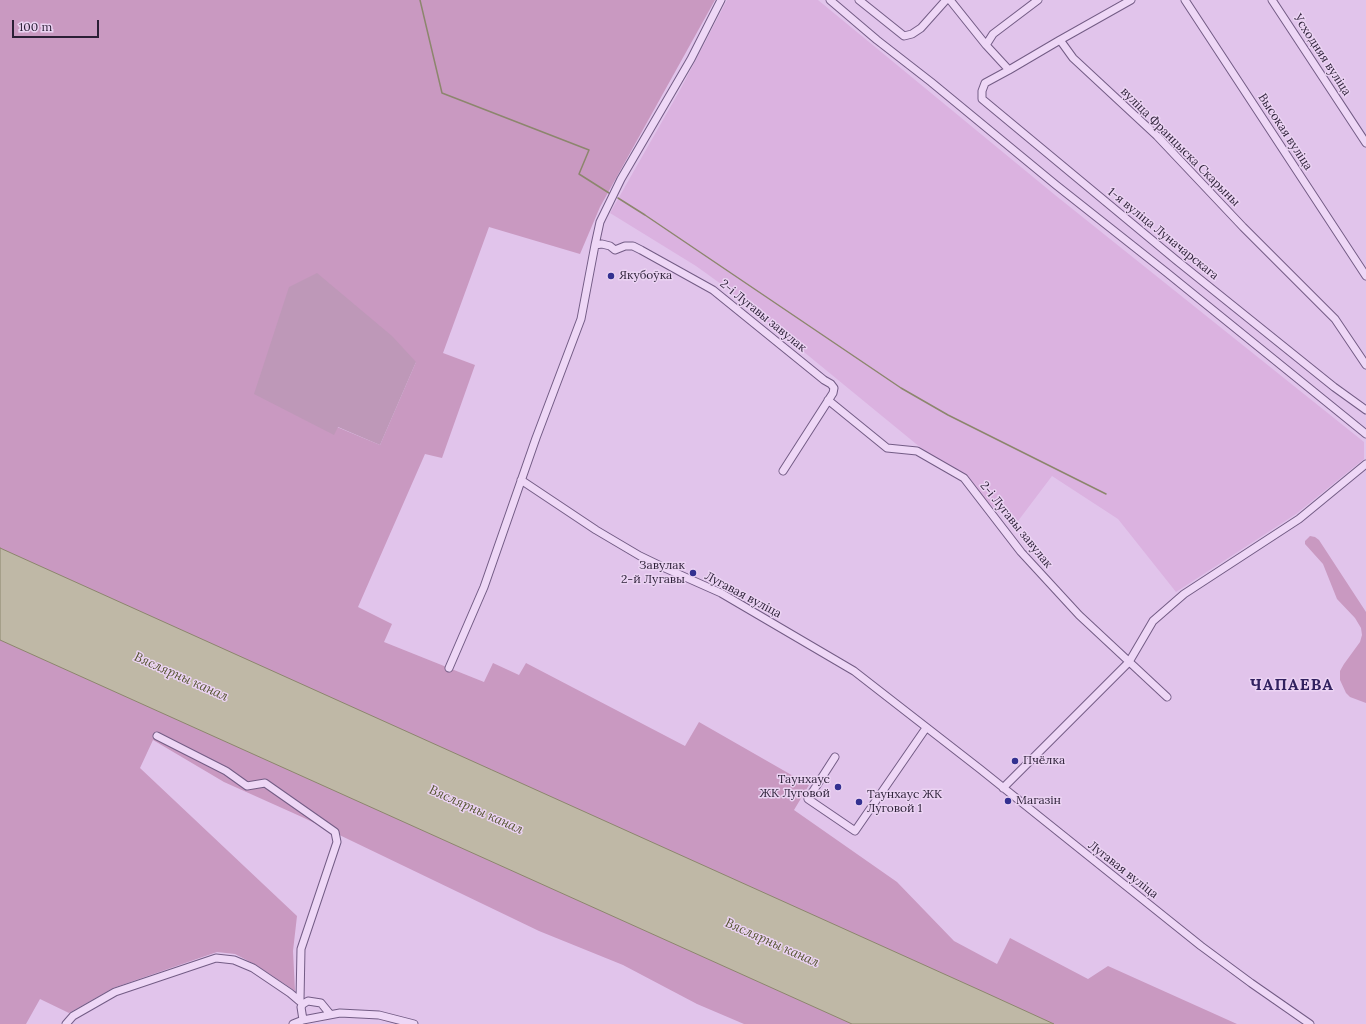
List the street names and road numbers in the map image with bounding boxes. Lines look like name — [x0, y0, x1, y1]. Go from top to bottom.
street label: Усходняя вуліца — [1290, 11, 1354, 99]
street label: вуліца Францыска Скарыны — [1118, 85, 1242, 209]
street label: Высокая вуліца — [1255, 91, 1315, 173]
street label: 1-я вуліца Луначарскага — [1105, 185, 1221, 283]
street label: 2-і Лугавы завулак — [717, 277, 809, 355]
street label: 2-і Лугавы завулак — [977, 479, 1055, 571]
street label: Лугавая вуліца — [702, 569, 784, 621]
street label: Лугавая вуліца — [1085, 838, 1161, 902]

